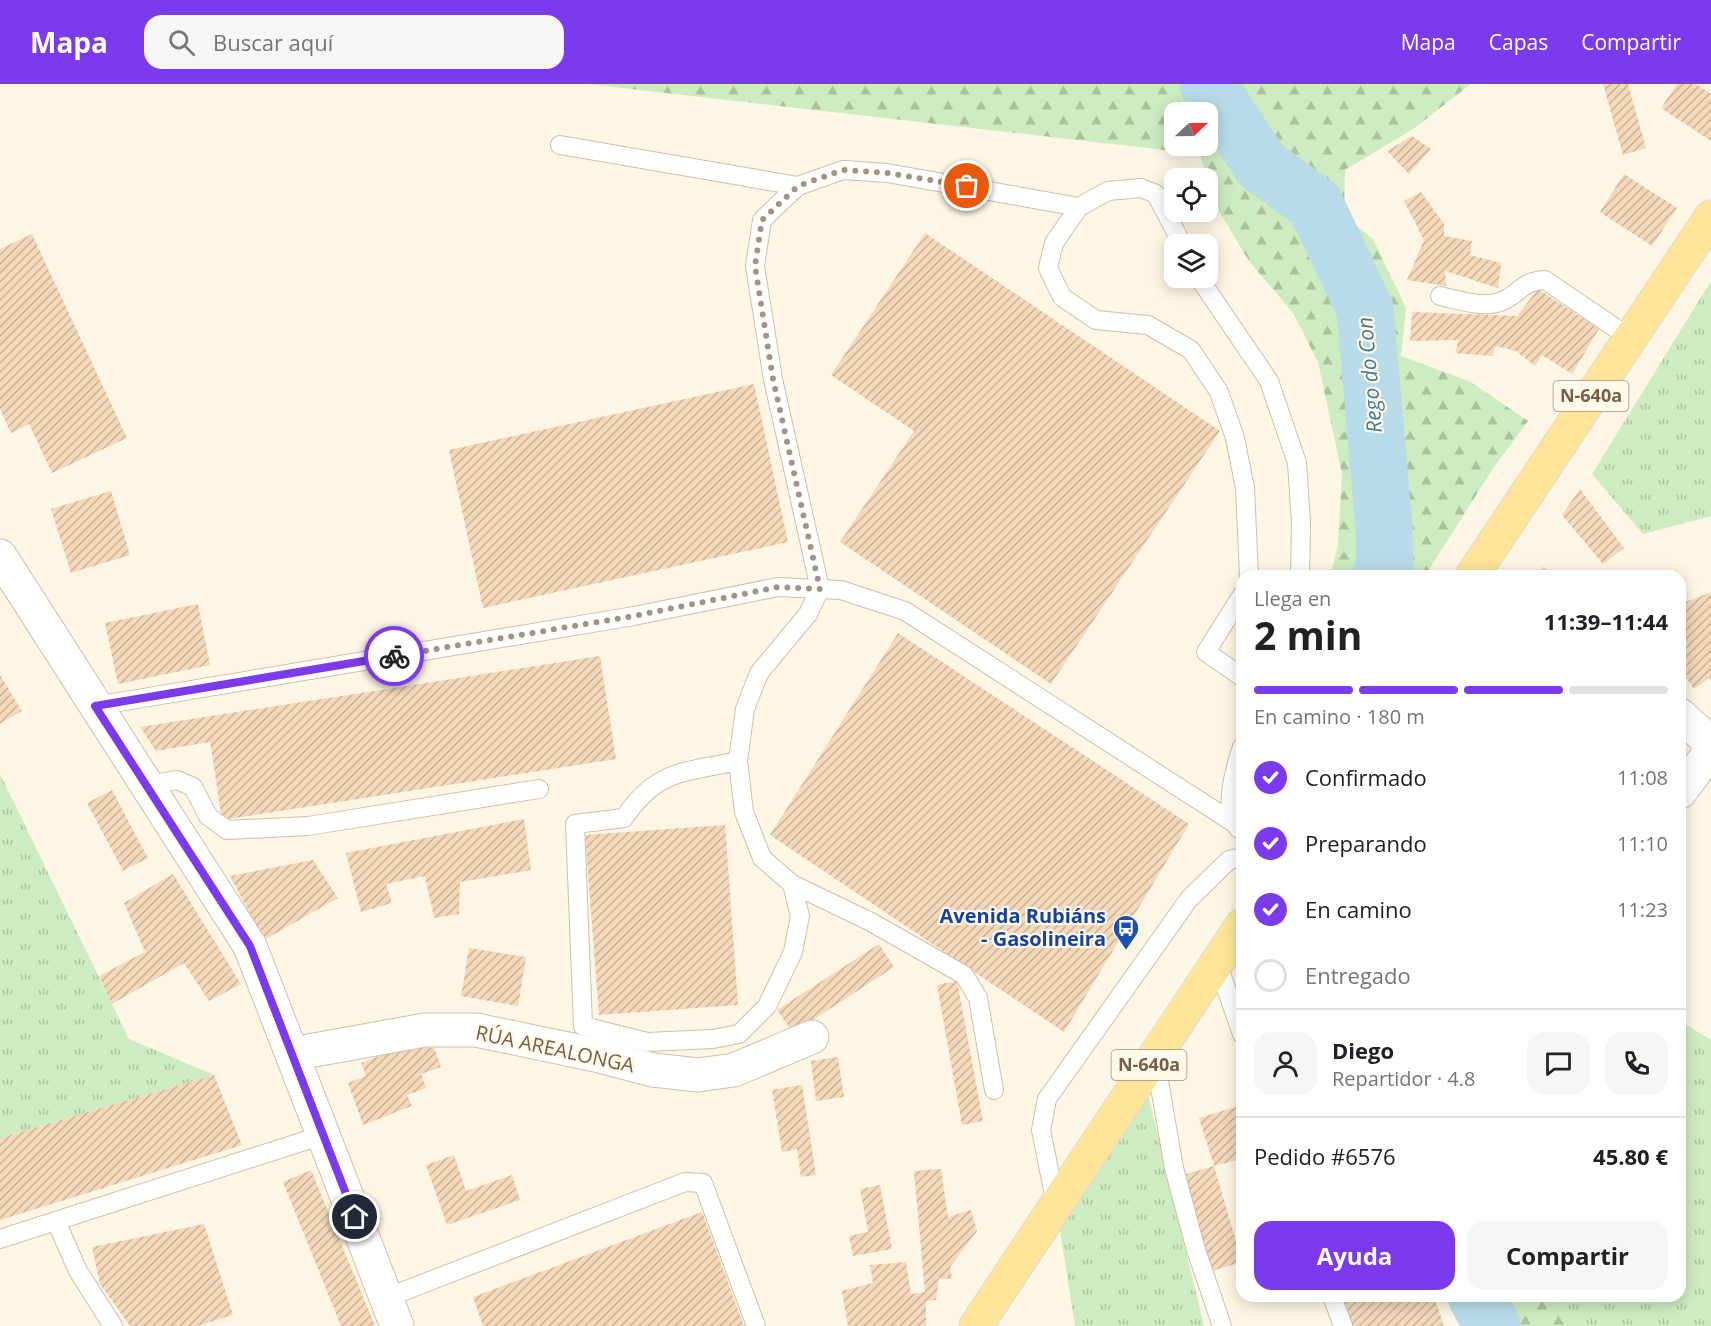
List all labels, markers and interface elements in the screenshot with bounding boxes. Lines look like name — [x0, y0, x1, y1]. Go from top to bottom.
search box — [144, 15, 564, 69]
text: Mapa — [30, 23, 108, 61]
icon: search — [165, 26, 198, 59]
text: Buscar aquí — [213, 27, 333, 57]
text: Mapa — [1401, 28, 1456, 56]
text: Capas — [1489, 28, 1548, 56]
text: Compartir — [1581, 28, 1681, 56]
north arrow — [1164, 102, 1218, 156]
map controls — [1164, 102, 1218, 288]
pin — [941, 160, 992, 211]
button: locate — [1164, 168, 1218, 222]
icon: bag — [950, 169, 983, 202]
button: layers — [1164, 234, 1218, 288]
water label: Rego do Con — [1350, 316, 1388, 434]
road number: N-640a — [1554, 381, 1628, 411]
text: Llega en — [1254, 585, 1331, 612]
text: 11:39–11:44 — [1544, 606, 1668, 636]
text: 2 min — [1254, 608, 1362, 661]
courier — [364, 626, 424, 686]
icon: bike — [378, 640, 411, 673]
text: En camino · 180 m — [1254, 703, 1425, 730]
icon: check — [1254, 761, 1287, 794]
text: Confirmado — [1305, 762, 1427, 792]
text: 11:08 — [1617, 764, 1668, 791]
icon: check — [1254, 827, 1287, 860]
text: Preparando — [1305, 828, 1427, 858]
text: 11:10 — [1617, 830, 1668, 857]
icon: check — [1254, 893, 1287, 926]
text: En camino — [1305, 894, 1412, 924]
text: 11:23 — [1617, 896, 1668, 923]
place label: Avenida Rubiáns - Gasolineira — [940, 902, 1106, 952]
bus stop icon: Avenida Rubiáns - Gasolineira — [1111, 913, 1141, 951]
text: Entregado — [1305, 960, 1411, 990]
street label: RÚA AREALONGA — [473, 1018, 637, 1079]
button: person — [1254, 1032, 1317, 1095]
button: chat — [1527, 1032, 1590, 1095]
button: phone — [1605, 1032, 1668, 1095]
text: Diego — [1332, 1035, 1394, 1065]
road number: N-640a — [1112, 1050, 1186, 1080]
text: Repartidor · 4.8 — [1332, 1065, 1476, 1092]
text: Pedido #6576 — [1254, 1141, 1396, 1171]
text: 45.80 € — [1593, 1141, 1668, 1171]
pin — [329, 1191, 380, 1242]
icon: home — [338, 1200, 371, 1233]
button: Ayuda — [1254, 1221, 1455, 1290]
button: Compartir — [1467, 1221, 1668, 1290]

